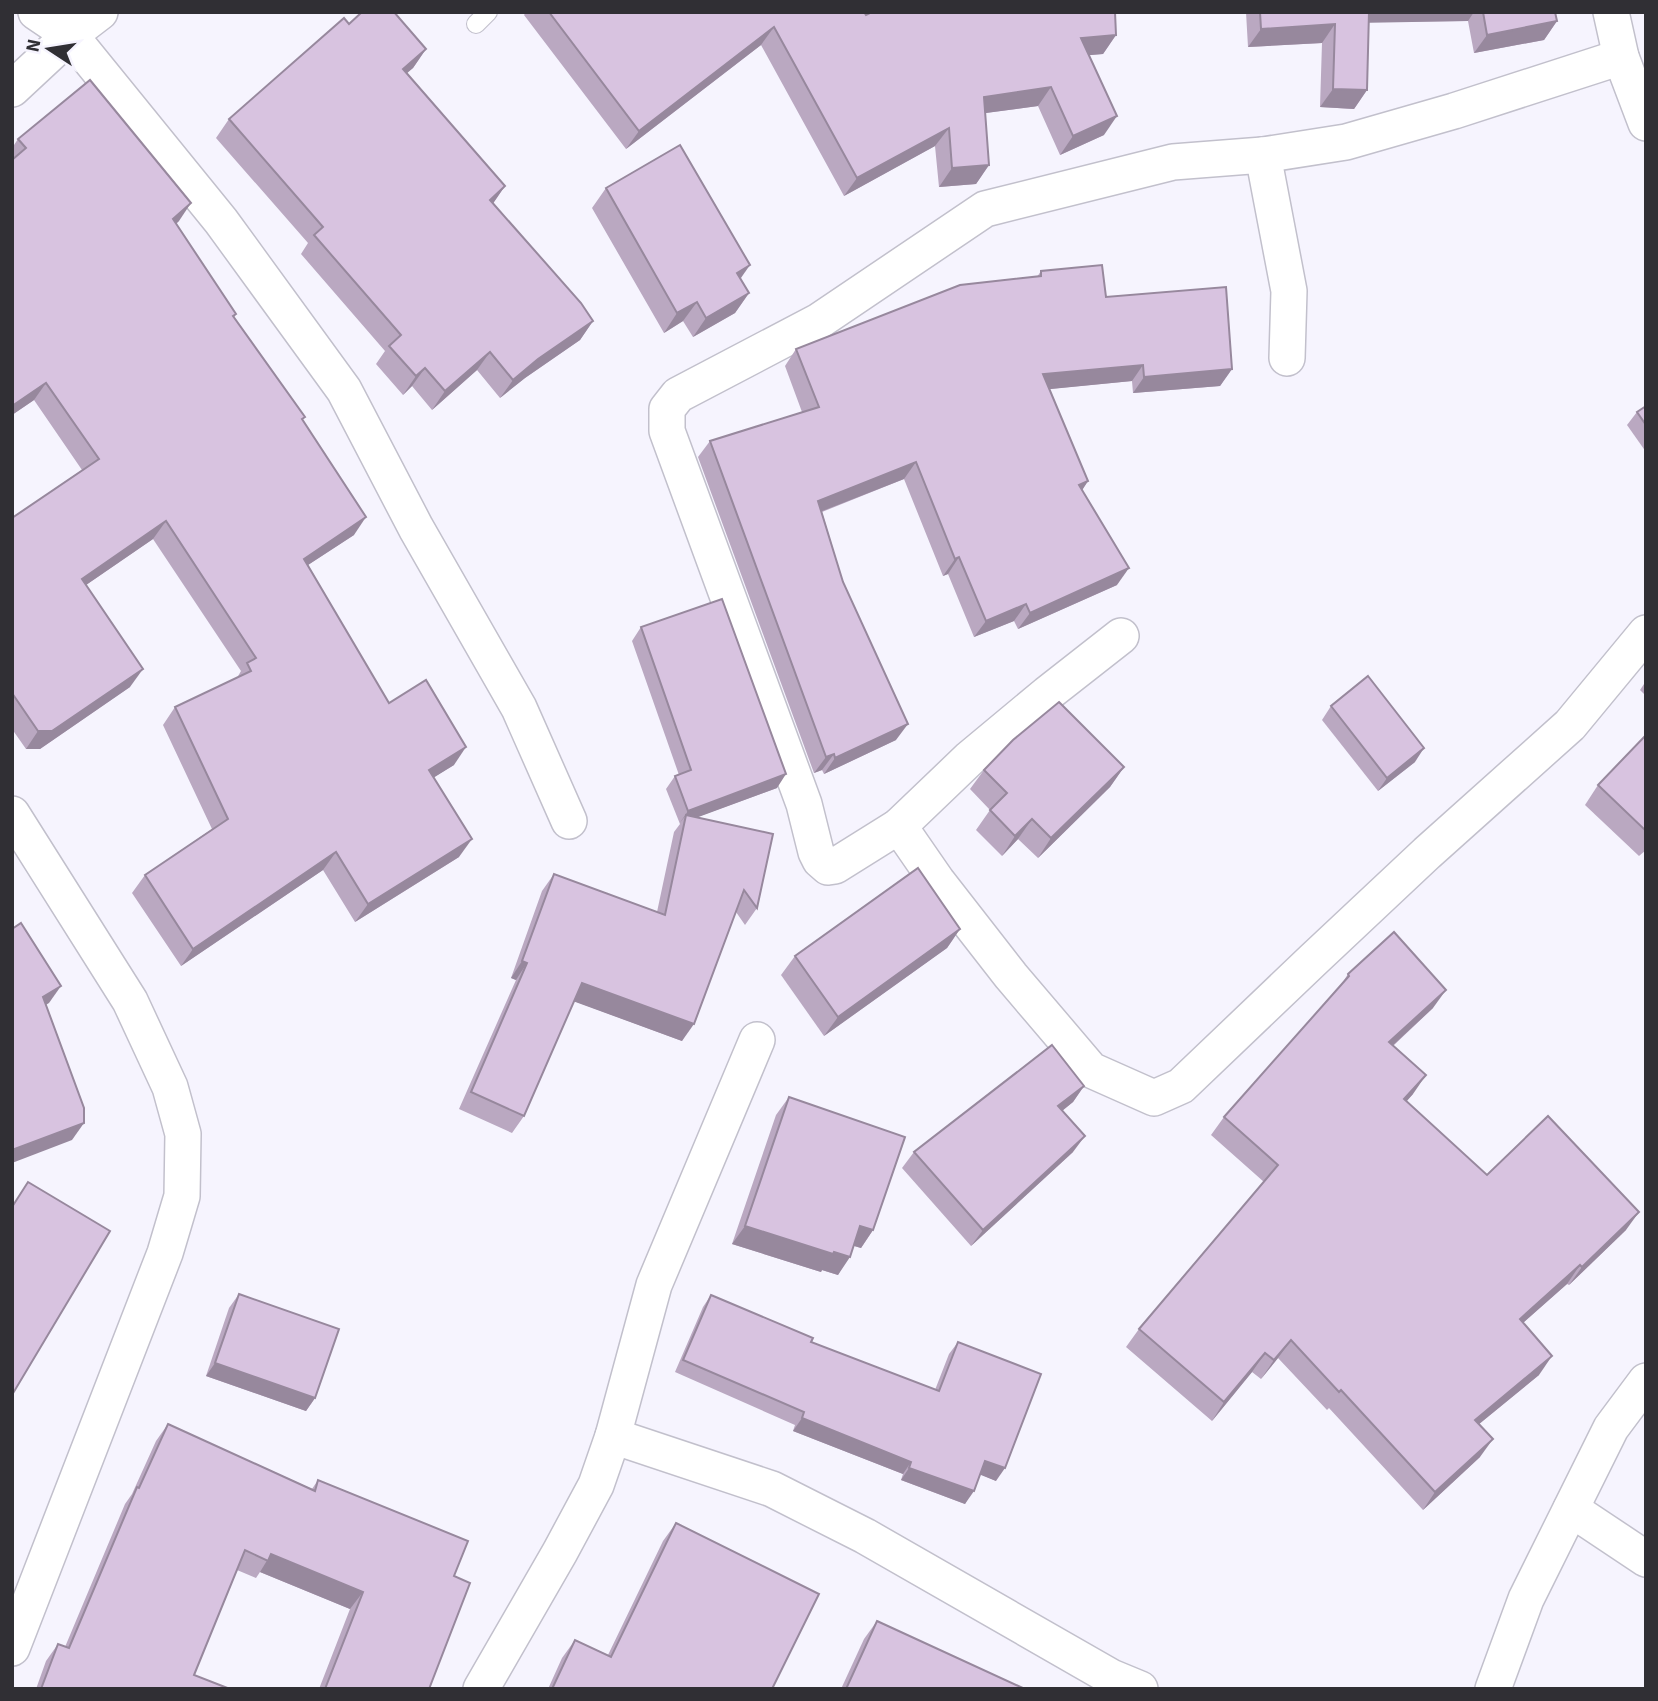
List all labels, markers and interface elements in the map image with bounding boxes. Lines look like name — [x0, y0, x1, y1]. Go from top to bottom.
north arrow — [14, 14, 84, 84]
text: N — [19, 37, 48, 55]

